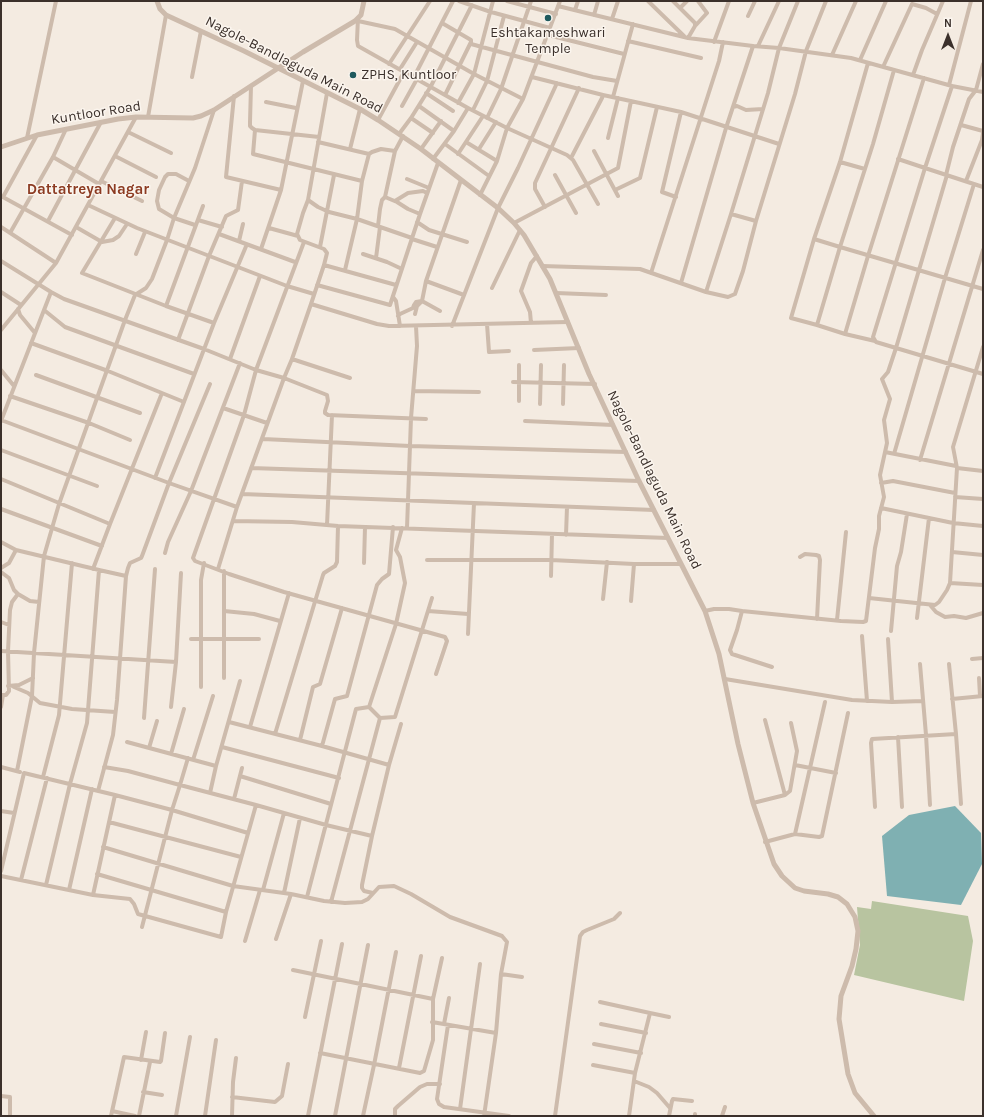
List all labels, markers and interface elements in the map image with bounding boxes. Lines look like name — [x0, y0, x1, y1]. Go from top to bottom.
street label: Nagole-Bandlaguda Main Road — [202, 13, 386, 117]
marker: Eshtakameshwari Temple — [543, 13, 553, 23]
north arrow — [928, 16, 968, 56]
text: N — [944, 17, 952, 30]
place label: Eshtakameshwari Temple — [490, 25, 606, 58]
place label: ZPHS, Kuntloor — [361, 67, 456, 83]
marker: ZPHS, Kuntloor — [348, 70, 358, 80]
street label: Kuntloor Road — [50, 98, 142, 128]
district label: Dattatreya Nagar — [27, 181, 149, 199]
street label: Nagole-Bandlaguda Main Road — [603, 388, 705, 572]

